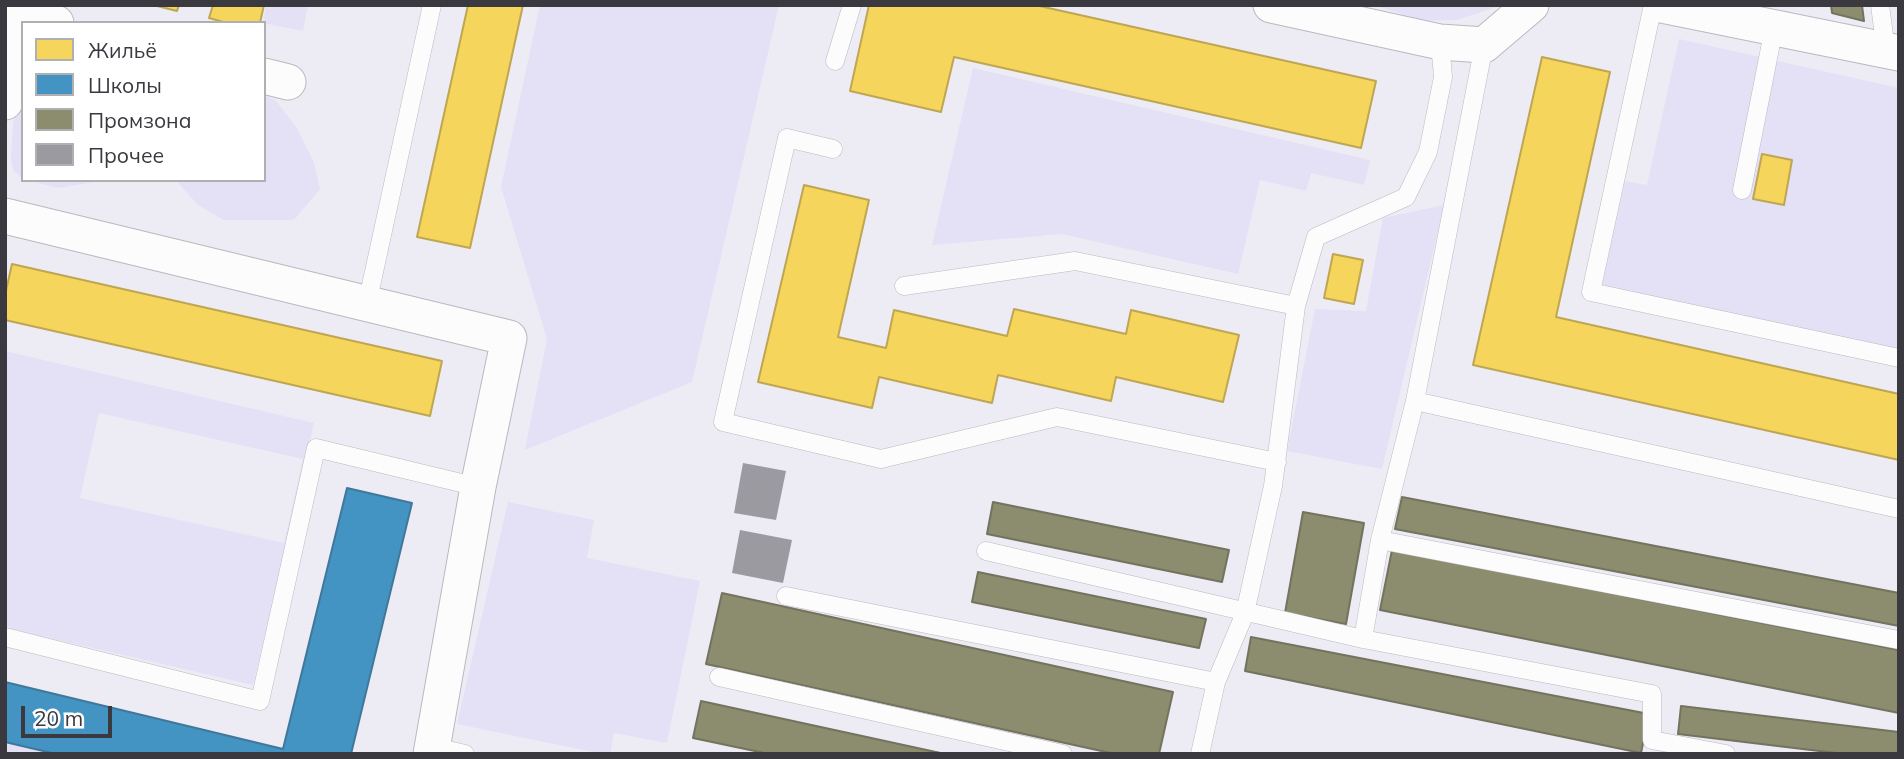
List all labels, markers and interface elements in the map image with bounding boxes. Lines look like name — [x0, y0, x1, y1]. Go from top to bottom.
legend — [21, 21, 266, 182]
text: Жильё — [88, 37, 157, 63]
text: Школы — [88, 72, 162, 98]
text: Промзона — [88, 107, 191, 133]
text: Прочее — [88, 142, 164, 168]
scale bar — [24, 692, 116, 736]
text: 20 m — [34, 705, 83, 731]

